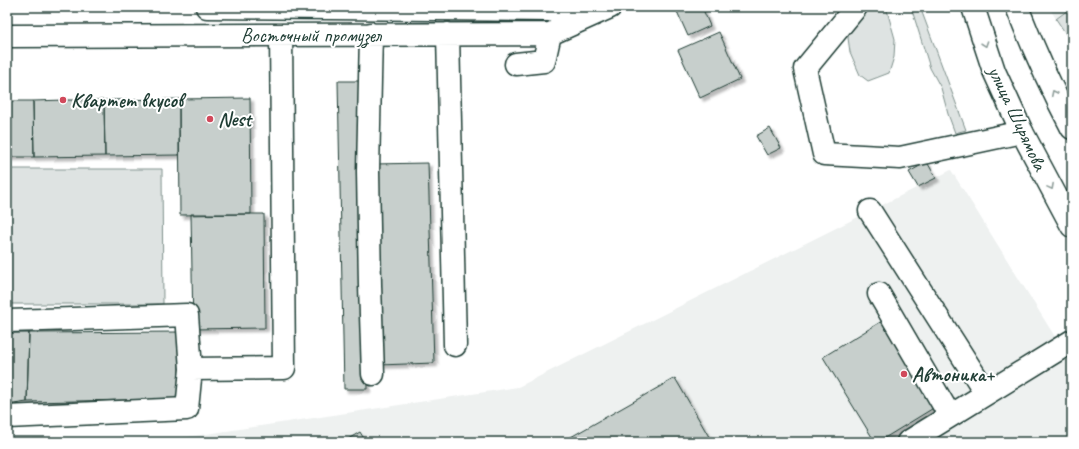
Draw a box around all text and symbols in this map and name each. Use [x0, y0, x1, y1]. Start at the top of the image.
street label: Восточный промузел [241, 23, 383, 49]
one-way arrow [981, 40, 989, 47]
street label: улица Ширямова [982, 61, 1053, 176]
place label: Квартет вкусов [71, 88, 187, 113]
one-way arrow [1051, 90, 1059, 98]
marker: Квартет вкусов [58, 95, 68, 105]
place label: Nest [218, 107, 253, 132]
marker: Nest [205, 114, 215, 124]
one-way arrow [1046, 183, 1054, 191]
place label: Автоника+ [912, 362, 995, 387]
marker: Автоника+ [899, 369, 909, 379]

